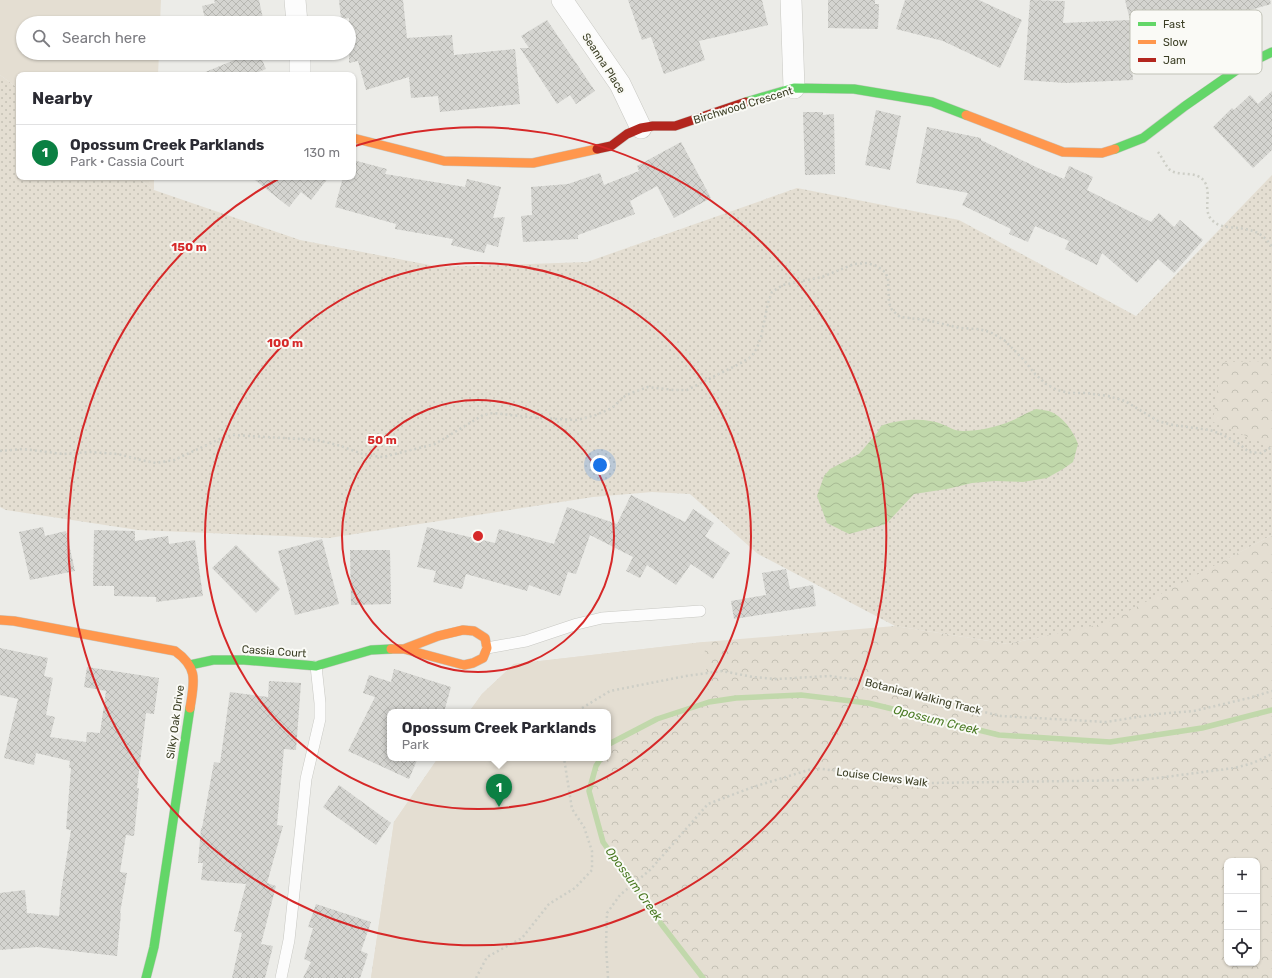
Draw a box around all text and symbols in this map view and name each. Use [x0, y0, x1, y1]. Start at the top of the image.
legend [1130, 10, 1262, 74]
search box [16, 16, 356, 60]
text: Fast [1163, 18, 1186, 31]
icon: search [30, 27, 52, 49]
text: Search here [62, 29, 146, 47]
street label: Seanna Place [579, 31, 628, 96]
text: Slow [1163, 36, 1188, 49]
text: Jam [1163, 54, 1186, 67]
street label: Birchwood Crescent [692, 84, 795, 127]
text: Nearby [32, 88, 93, 108]
text: Opossum Creek Parklands [70, 136, 264, 154]
text: 1 [42, 145, 48, 160]
text: 130 m [304, 145, 340, 160]
text: Park · Cassia Court [70, 154, 184, 169]
text: 150 m [171, 240, 207, 254]
text: 100 m [267, 336, 303, 350]
text: 50 m [367, 433, 397, 447]
your location [590, 455, 610, 475]
centre of rings [471, 529, 485, 543]
street label: Cassia Court [241, 643, 307, 660]
street label: Botanical Walking Track [863, 676, 983, 717]
street label: Silky Oak Drive [164, 684, 187, 760]
water label: Opossum Creek [892, 703, 981, 738]
popup [387, 709, 611, 761]
text: Opossum Creek Parklands [402, 719, 596, 737]
text: Park [402, 737, 429, 752]
street label: Louise Clews Walk [836, 765, 929, 790]
pin: 1 [486, 774, 512, 807]
water label: Opossum Creek [603, 845, 666, 924]
map controls [1224, 858, 1260, 966]
button: + [1224, 858, 1260, 894]
button: − [1224, 894, 1260, 930]
button: locate [1224, 930, 1260, 966]

